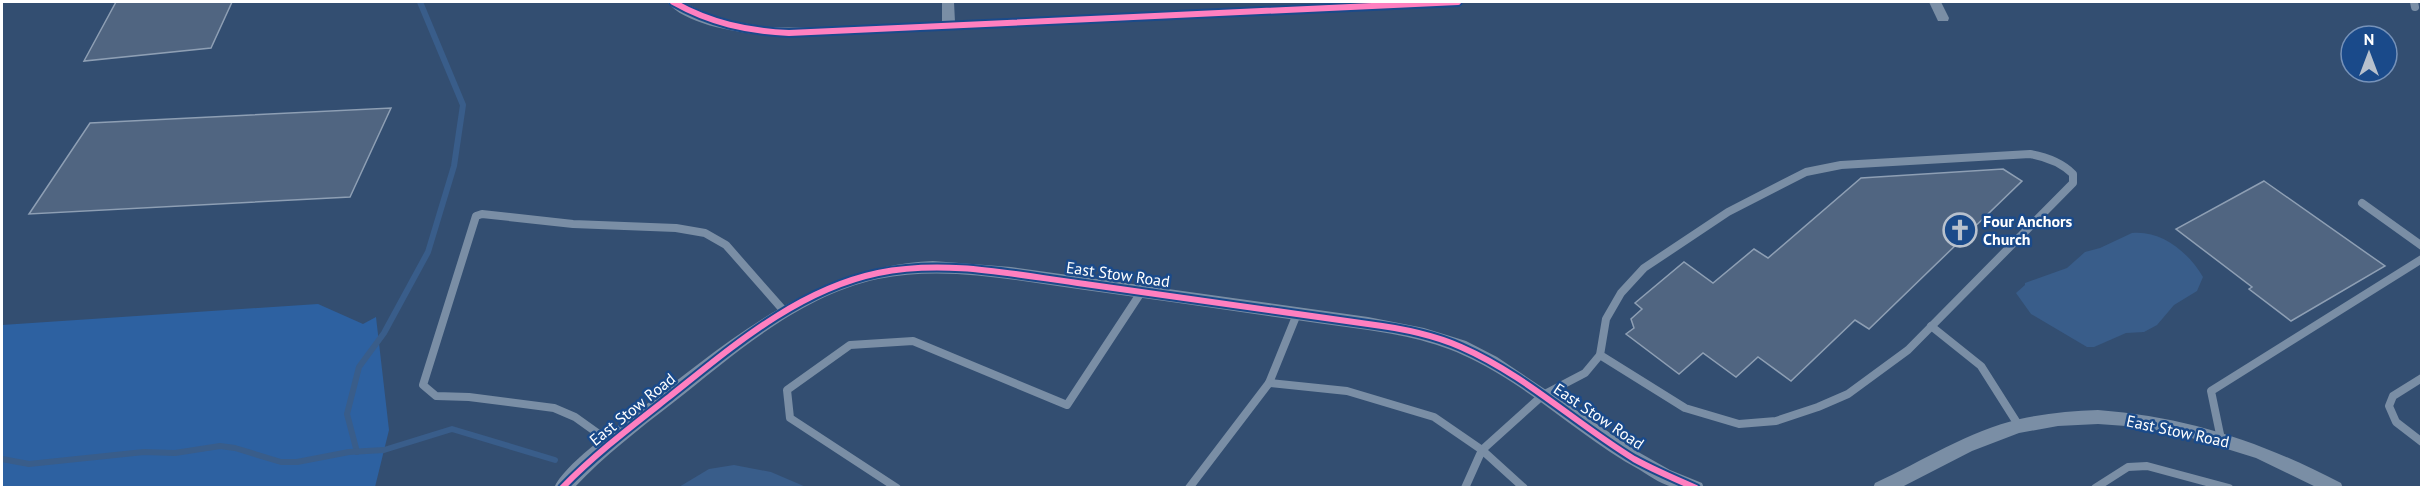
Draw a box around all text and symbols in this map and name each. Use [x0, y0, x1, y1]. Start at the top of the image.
north arrow [2339, 24, 2399, 84]
text: N [2364, 29, 2374, 49]
place label: Four Anchors Church [1983, 211, 2073, 249]
church icon: Four Anchors Church [1942, 212, 1978, 248]
street label: East Stow Road [1065, 257, 1171, 291]
street label: East Stow Road [585, 368, 679, 450]
street label: East Stow Road [1550, 378, 1648, 454]
street label: East Stow Road [2125, 410, 2231, 452]

